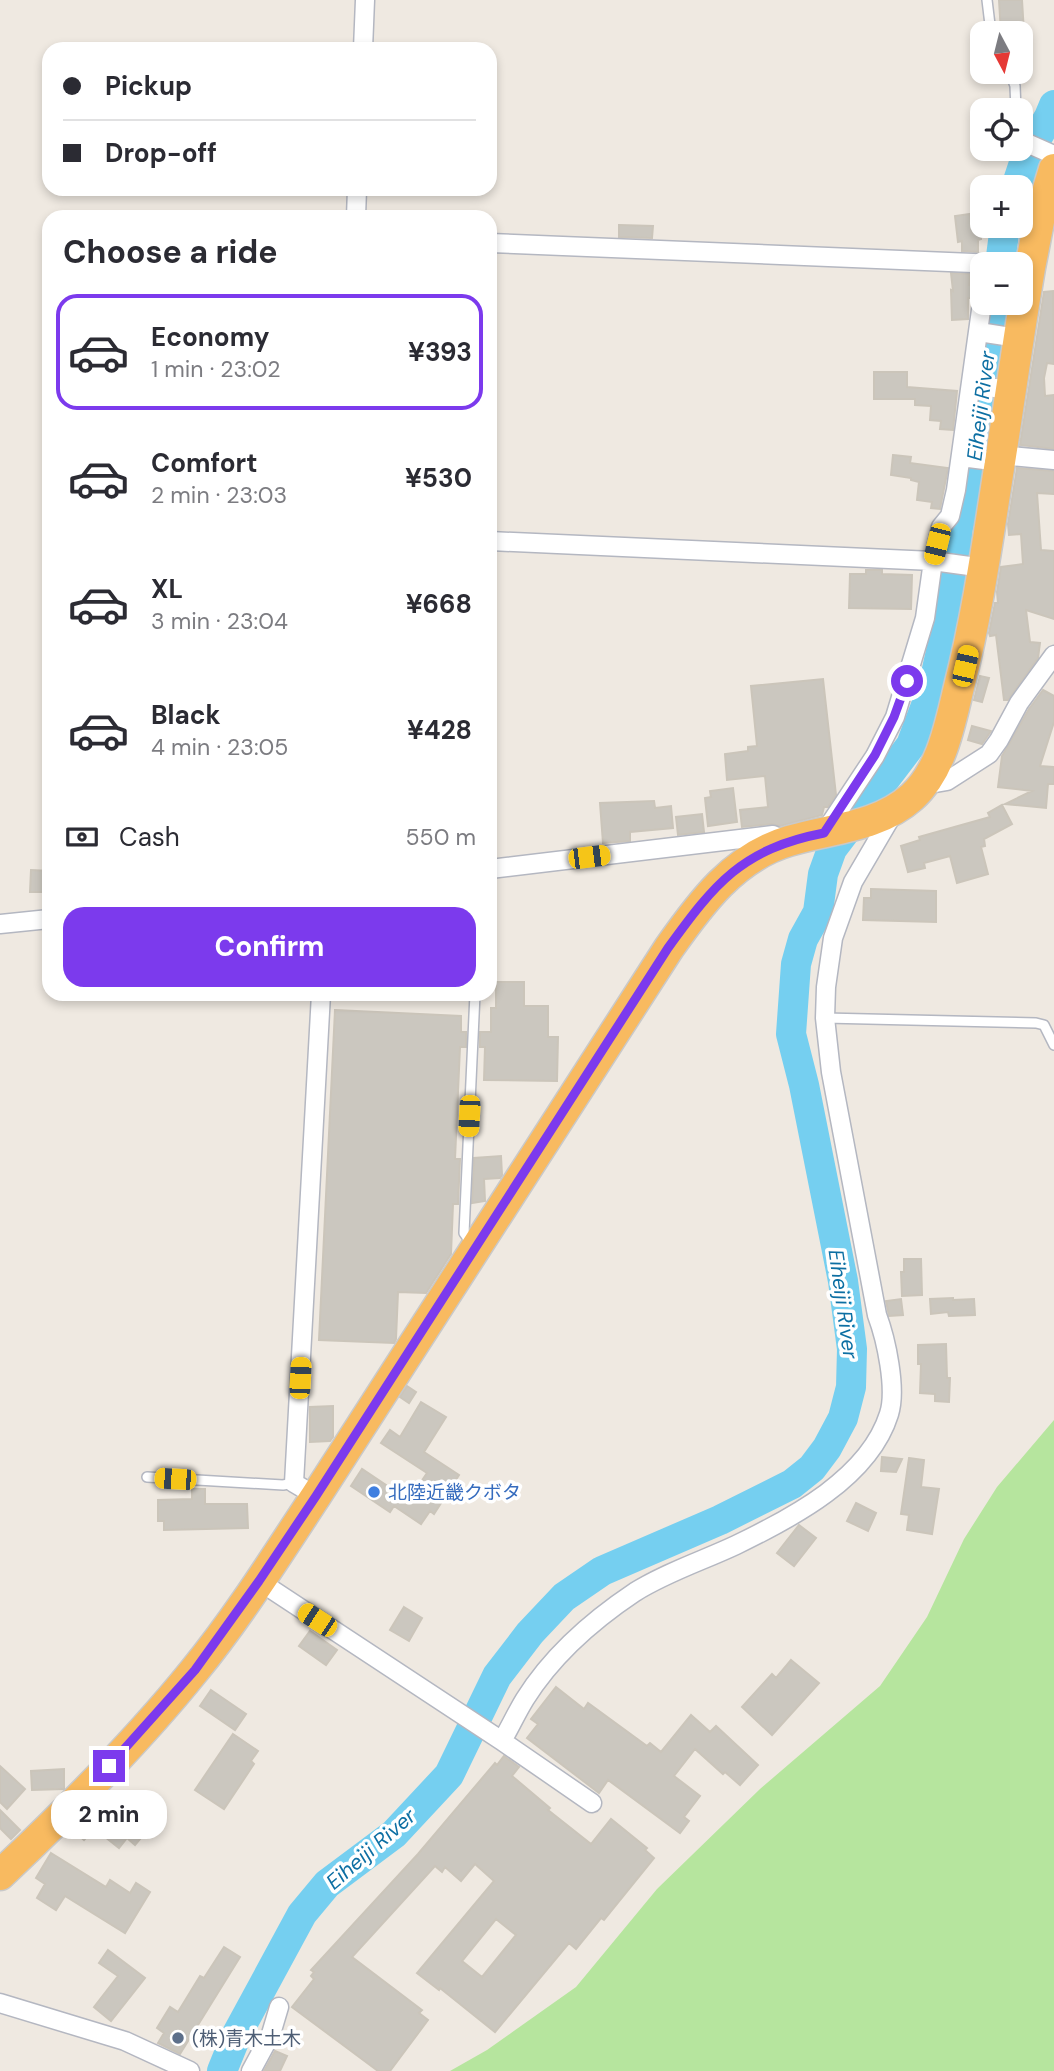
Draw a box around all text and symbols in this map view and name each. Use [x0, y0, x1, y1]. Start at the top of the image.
north arrow [970, 21, 1032, 84]
map controls [970, 21, 1033, 315]
text: Pickup [105, 69, 192, 103]
button: locate [970, 98, 1033, 161]
text: Drop-off [105, 136, 217, 170]
button: + [970, 175, 1033, 238]
text: Choose a ride [63, 231, 278, 273]
button: − [970, 252, 1033, 315]
text: Economy [151, 320, 269, 354]
icon: car [67, 321, 130, 384]
text: ¥393 [408, 335, 472, 369]
water label: Eiheiji River [960, 348, 1002, 462]
text: 1 min · 23:02 [151, 354, 281, 384]
text: Comfort [151, 446, 257, 480]
icon: car [67, 447, 130, 510]
text: ¥530 [405, 461, 472, 495]
text: 2 min · 23:03 [151, 480, 287, 510]
car [922, 521, 953, 567]
text: XL [151, 572, 183, 606]
icon: car [67, 573, 130, 636]
text: ¥668 [406, 587, 472, 621]
text: 3 min · 23:04 [151, 606, 288, 636]
car [951, 643, 980, 689]
route start [891, 665, 923, 697]
text: Black [151, 698, 221, 732]
icon: car [67, 699, 130, 762]
text: ¥428 [407, 713, 472, 747]
text: 4 min · 23:05 [151, 732, 288, 762]
icon: cash [63, 818, 101, 856]
text: Cash [119, 820, 180, 854]
text: 550 m [406, 822, 476, 852]
car [567, 844, 612, 870]
button: Confirm [63, 907, 476, 987]
car [458, 1094, 481, 1138]
water label: Eiheiji River [821, 1247, 865, 1362]
car [289, 1356, 312, 1400]
car [154, 1467, 197, 1491]
place label: 北陸近畿クボタ [388, 1480, 521, 1505]
marker: 北陸近畿クボタ [366, 1484, 382, 1500]
car [294, 1600, 341, 1640]
route end [93, 1750, 125, 1782]
callout: 2 min [51, 1790, 167, 1840]
text: 2 min [79, 1799, 139, 1829]
water label: Eiheiji River [320, 1801, 423, 1896]
place label: (株)青木土木 [192, 2026, 301, 2051]
marker: (株)青木土木 [170, 2030, 186, 2046]

